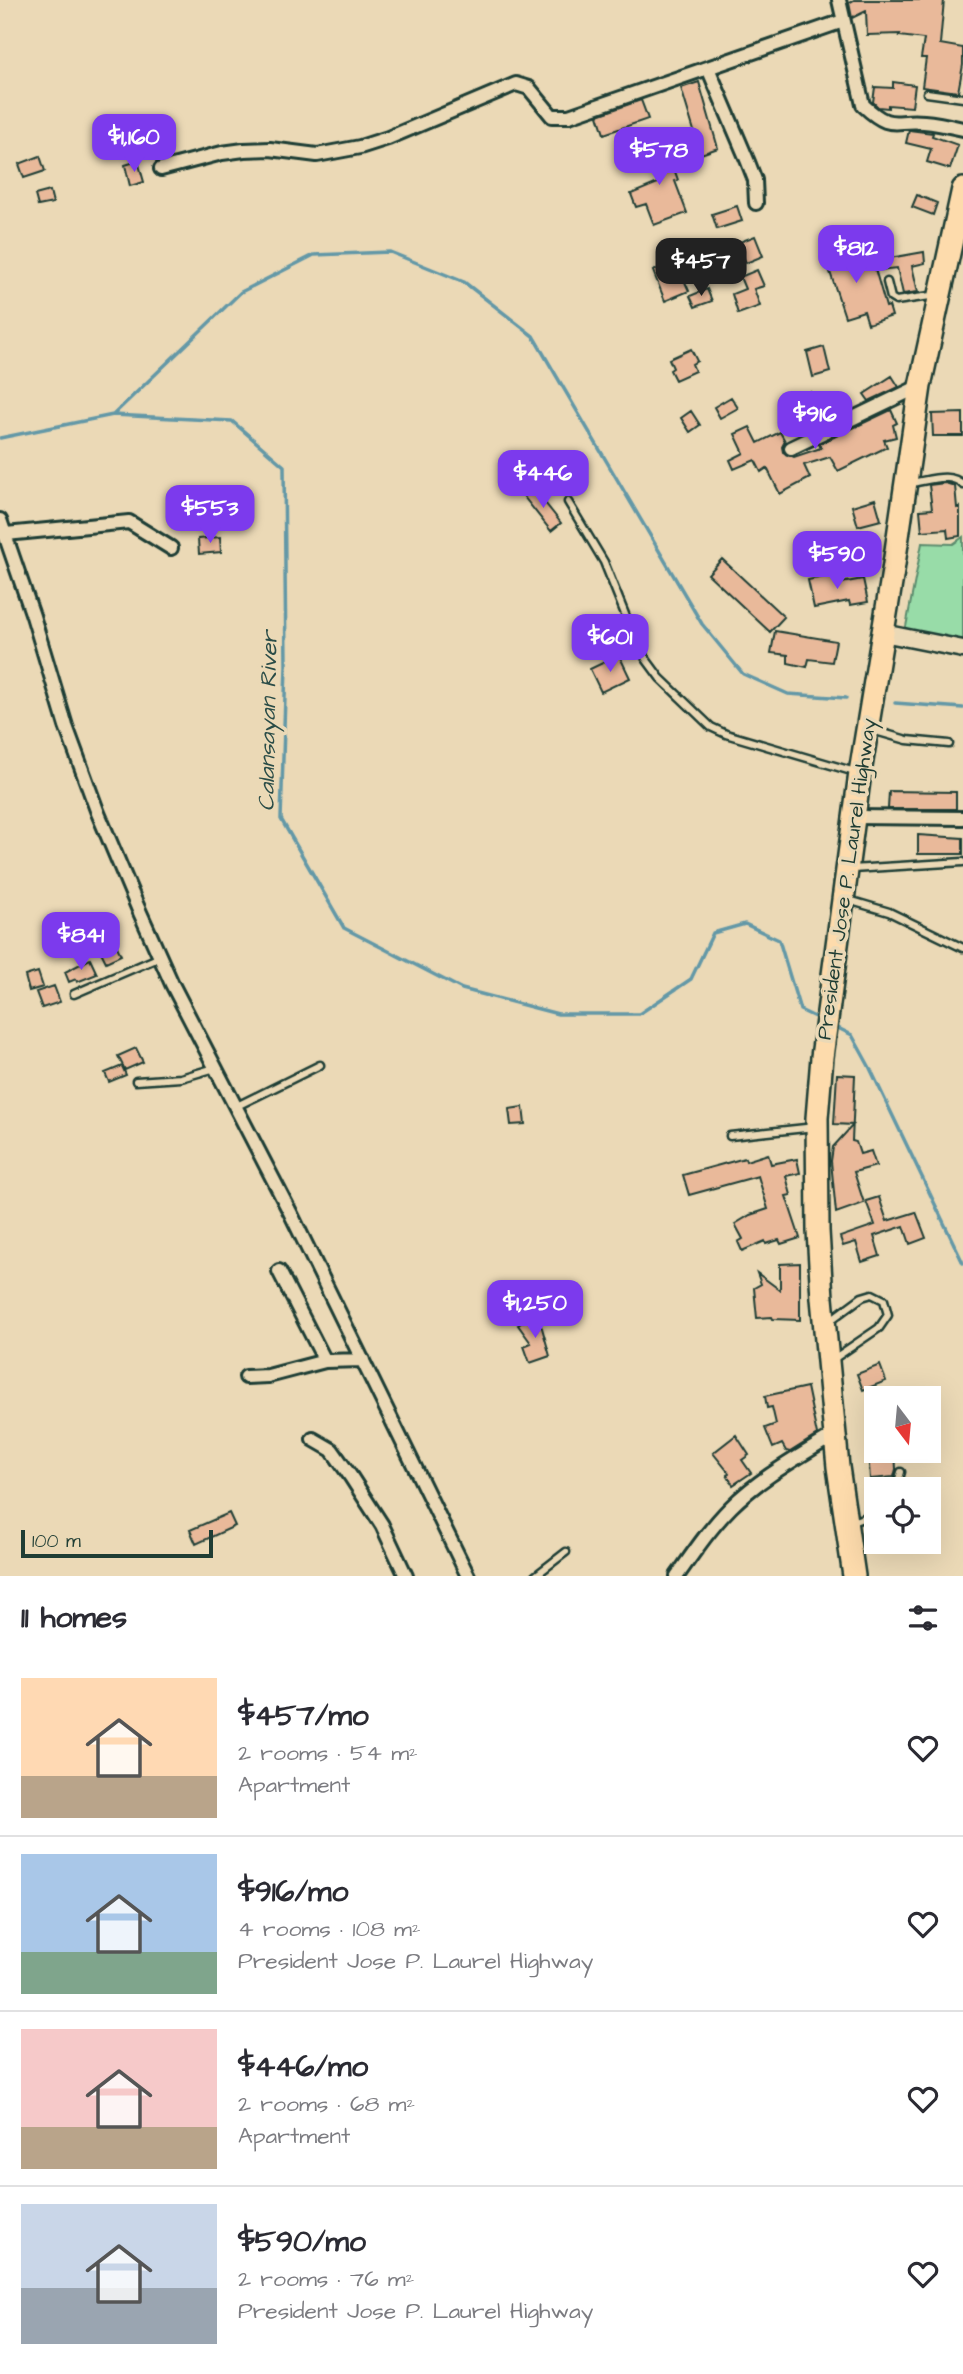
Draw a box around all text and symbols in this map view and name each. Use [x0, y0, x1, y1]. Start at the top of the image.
pin: $1,160 [77, 114, 191, 174]
text: $1,160 [108, 121, 160, 153]
pin: $578 [618, 128, 700, 187]
text: $578 [630, 134, 688, 166]
pin: $812 [815, 226, 897, 285]
text: $812 [834, 232, 878, 264]
pin: $457 [660, 238, 742, 298]
text: $457 [672, 245, 730, 277]
pin: $916 [774, 392, 856, 451]
text: $916 [793, 398, 837, 430]
pin: $446 [502, 450, 584, 510]
text: $446 [514, 457, 572, 489]
pin: $553 [169, 486, 251, 545]
text: $553 [181, 492, 239, 524]
pin: $590 [796, 532, 878, 591]
text: $590 [809, 538, 865, 570]
pin: $601 [569, 614, 651, 674]
text: $601 [588, 621, 632, 653]
water label: Calansayan River [250, 628, 287, 811]
street label: President Jose P. Laurel Highway [810, 716, 885, 1042]
pin: $841 [40, 912, 122, 972]
text: $841 [58, 919, 104, 951]
pin: $1,250 [478, 1280, 592, 1340]
text: $1,250 [503, 1287, 567, 1319]
north arrow [864, 1386, 942, 1463]
map controls [864, 1386, 941, 1554]
button: locate [864, 1477, 941, 1554]
scale bar [21, 1527, 214, 1559]
text: 100 m [32, 1528, 81, 1555]
text: 11 homes [21, 1597, 127, 1639]
icon: filters [904, 1599, 942, 1637]
text: $457/mo [238, 1695, 369, 1737]
icon: home [77, 1706, 161, 1790]
icon: heart [904, 1729, 942, 1767]
text: 2 rooms · 54 m² [238, 1737, 418, 1769]
text: Apartment [238, 1769, 350, 1801]
text: $916/mo [238, 1871, 348, 1913]
icon: home [77, 1882, 161, 1966]
icon: heart [904, 1905, 942, 1943]
text: 4 rooms · 108 m² [238, 1913, 421, 1945]
text: President Jose P. Laurel Highway [238, 1945, 593, 1977]
text: $446/mo [238, 2046, 368, 2088]
icon: home [77, 2057, 161, 2141]
icon: heart [904, 2080, 942, 2118]
text: 2 rooms · 68 m² [238, 2088, 415, 2120]
text: Apartment [238, 2120, 350, 2152]
text: $590/mo [238, 2221, 366, 2263]
icon: home [77, 2232, 161, 2316]
icon: heart [904, 2255, 942, 2293]
text: 2 rooms · 76 m² [238, 2263, 414, 2295]
text: President Jose P. Laurel Highway [238, 2295, 593, 2327]

